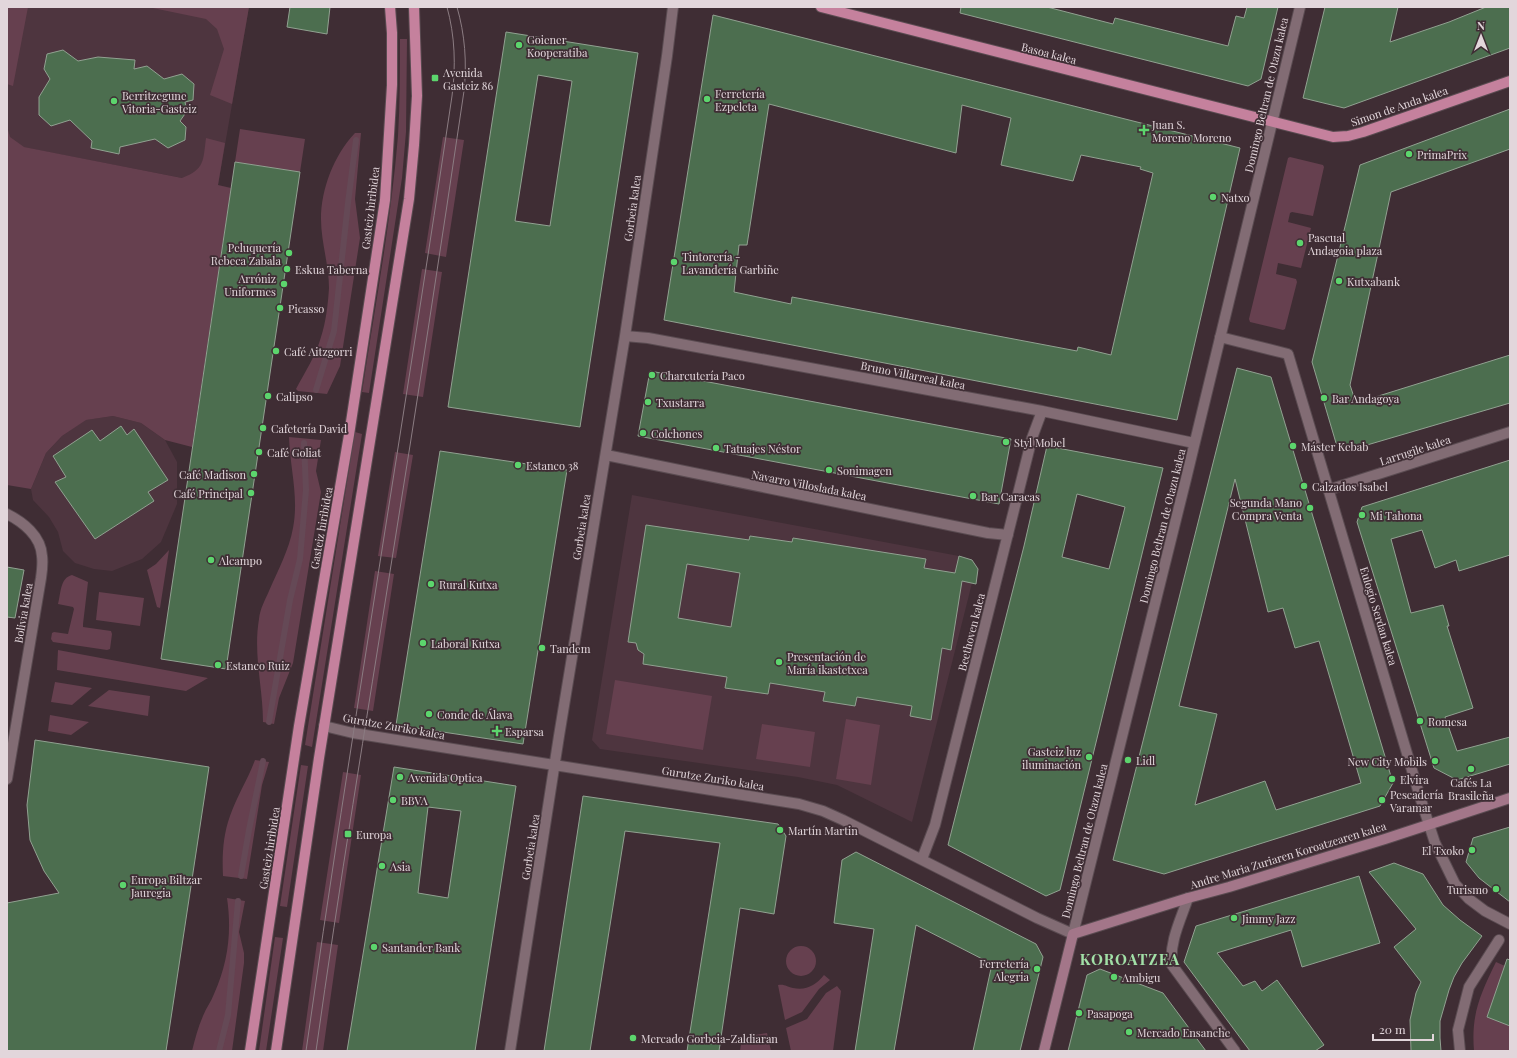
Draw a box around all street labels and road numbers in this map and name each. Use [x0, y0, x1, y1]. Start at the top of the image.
street label: Domingo Beltran de Otazu kalea [1241, 15, 1291, 174]
street label: Basoa kalea [1020, 39, 1079, 67]
street label: Simon de Anda kalea [1348, 82, 1450, 130]
street label: Gasteiz hiribidea [357, 165, 383, 250]
street label: Gorbeia kalea [620, 173, 644, 242]
street label: Bruno Villarreal kalea [859, 357, 967, 393]
street label: Larrugile kalea [1378, 431, 1453, 469]
street label: Domingo Beltran de Otazu kalea [1136, 447, 1189, 605]
street label: Navarro Villoslada kalea [750, 466, 868, 504]
street label: Gasteiz hiribidea [306, 485, 336, 570]
street label: Gorbeia kalea [568, 492, 594, 561]
street label: Eulogio Serdan kalea [1357, 565, 1401, 668]
street label: Bolivia kalea [10, 581, 36, 644]
street label: Beethoven kalea [954, 591, 988, 672]
street label: Gurutze Zuriko kalea [342, 710, 447, 742]
street label: Gurutze Zuriko kalea [661, 762, 766, 794]
street label: Domingo Beltran de Otazu kalea [1058, 762, 1111, 920]
street label: Gasteiz hiribidea [255, 805, 283, 890]
street label: Gorbeia kalea [517, 812, 543, 881]
street label: Andre Maria Zuriaren Koroatzearen kalea [1187, 818, 1388, 892]

